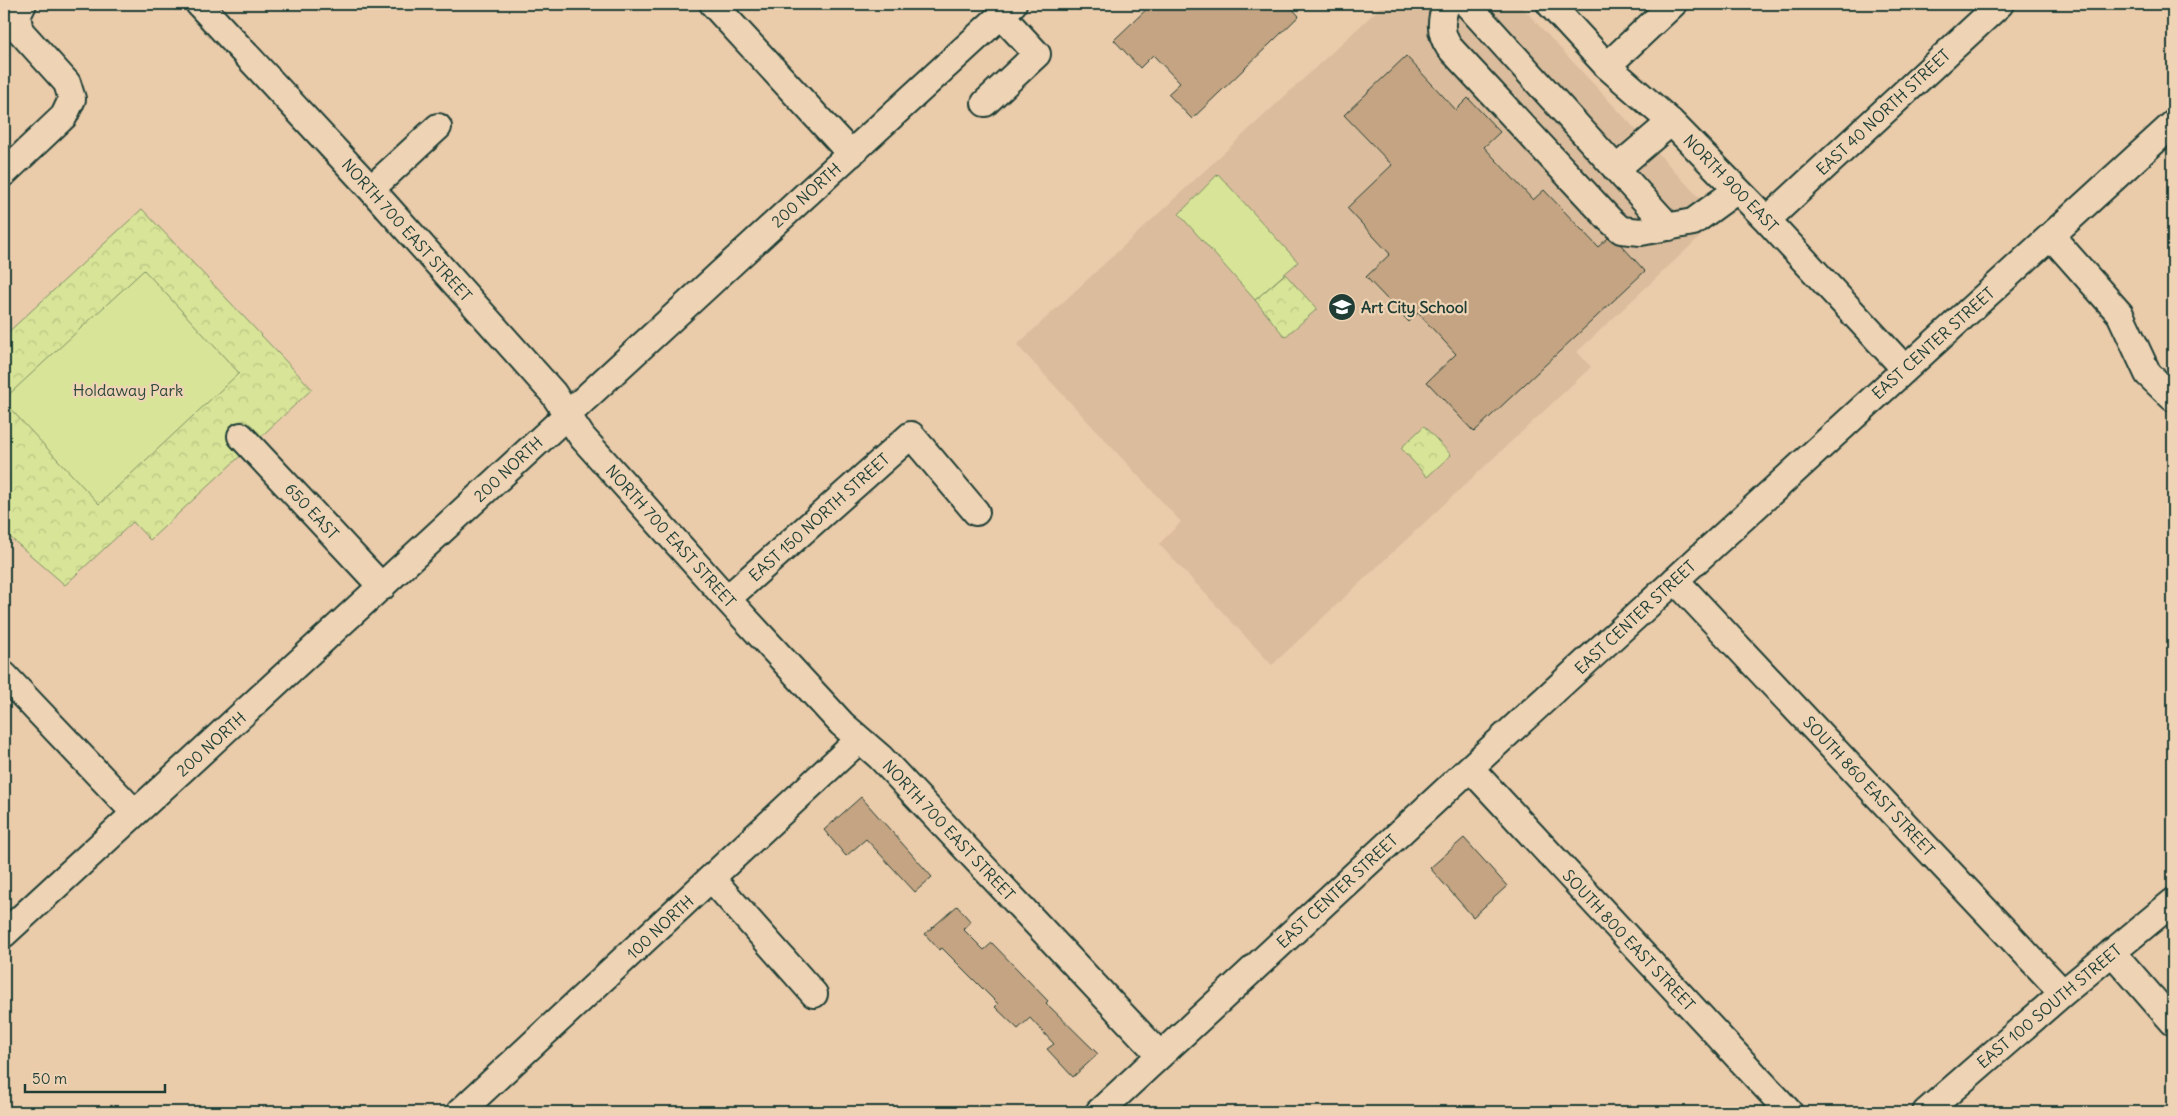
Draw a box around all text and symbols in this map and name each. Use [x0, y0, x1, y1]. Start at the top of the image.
street label: EAST 40 NORTH STREET [1812, 45, 1954, 179]
street label: NORTH 900 EAST [1679, 130, 1783, 236]
street label: NORTH 700 EAST STREET [338, 155, 476, 305]
street label: 200 NORTH [767, 159, 845, 231]
street label: EAST CENTER STREET [1868, 283, 1998, 403]
school or university icon: Art City School [1327, 292, 1357, 322]
place label: Art City School [1361, 297, 1467, 318]
park label: Holdaway Park [73, 380, 183, 400]
street label: 200 NORTH [469, 432, 547, 506]
street label: EAST 150 NORTH STREET [745, 449, 893, 585]
street label: NORTH 700 EAST STREET [602, 461, 740, 611]
street label: 650 EAST [281, 479, 343, 543]
street label: EAST CENTER STREET [1570, 556, 1700, 678]
street label: 200 NORTH [172, 708, 250, 780]
street label: SOUTH 860 EAST STREET [1799, 712, 1939, 860]
street label: NORTH 700 EAST STREET [879, 756, 1019, 904]
street label: EAST CENTER STREET [1272, 830, 1402, 952]
street label: SOUTH 800 EAST STREET [1559, 865, 1699, 1015]
street label: 100 NORTH [622, 891, 698, 963]
street label: EAST 100 SOUTH STREET [1973, 940, 2125, 1072]
scale bar [25, 1061, 165, 1093]
text: 50 m [32, 1069, 67, 1088]

